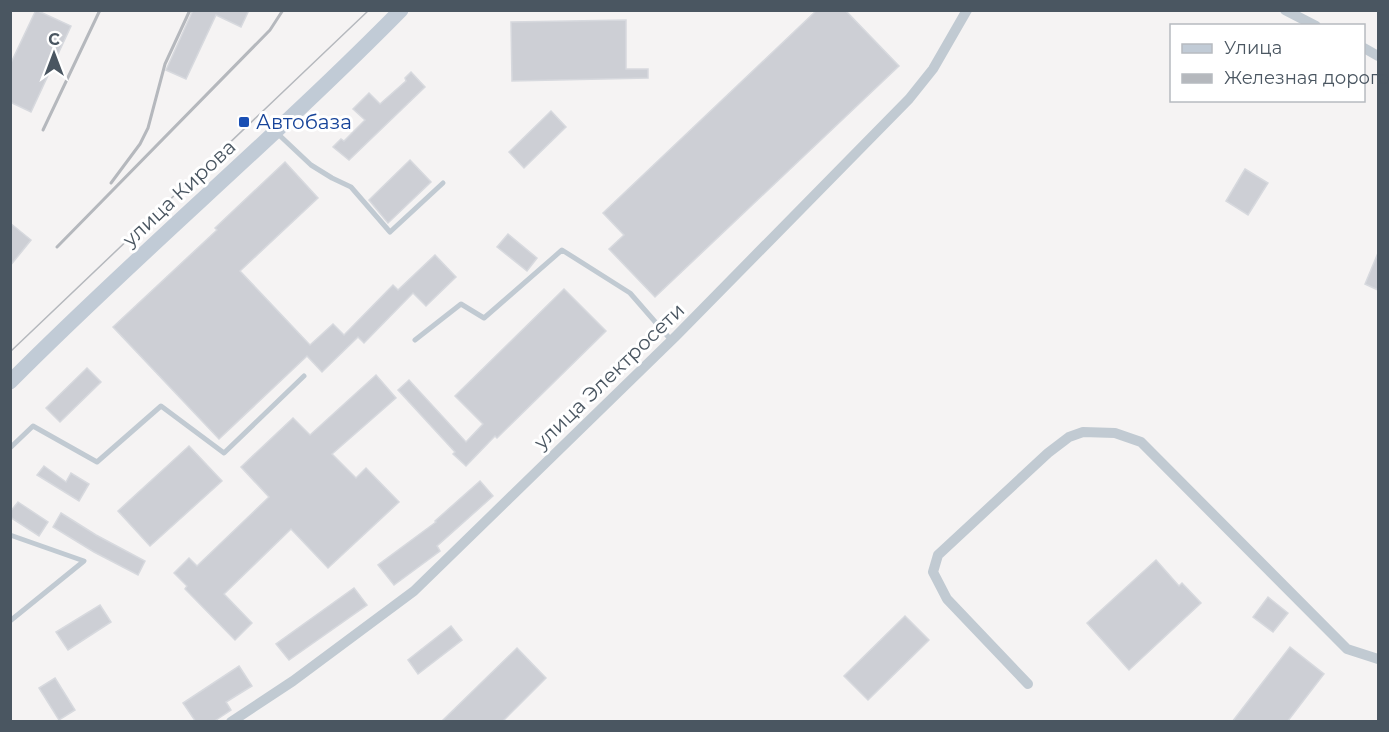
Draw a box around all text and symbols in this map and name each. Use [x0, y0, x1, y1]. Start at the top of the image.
north arrow [24, 24, 84, 84]
legend [1170, 24, 1365, 102]
text: С [48, 30, 60, 49]
text: Улица [1224, 37, 1282, 59]
text: Железная дорога [1224, 67, 1389, 89]
place label: Автобаза [256, 110, 352, 134]
marker: Автобаза [237, 115, 251, 129]
street label: улица Кирова [117, 135, 240, 252]
street label: улица Электросети [528, 298, 689, 455]

